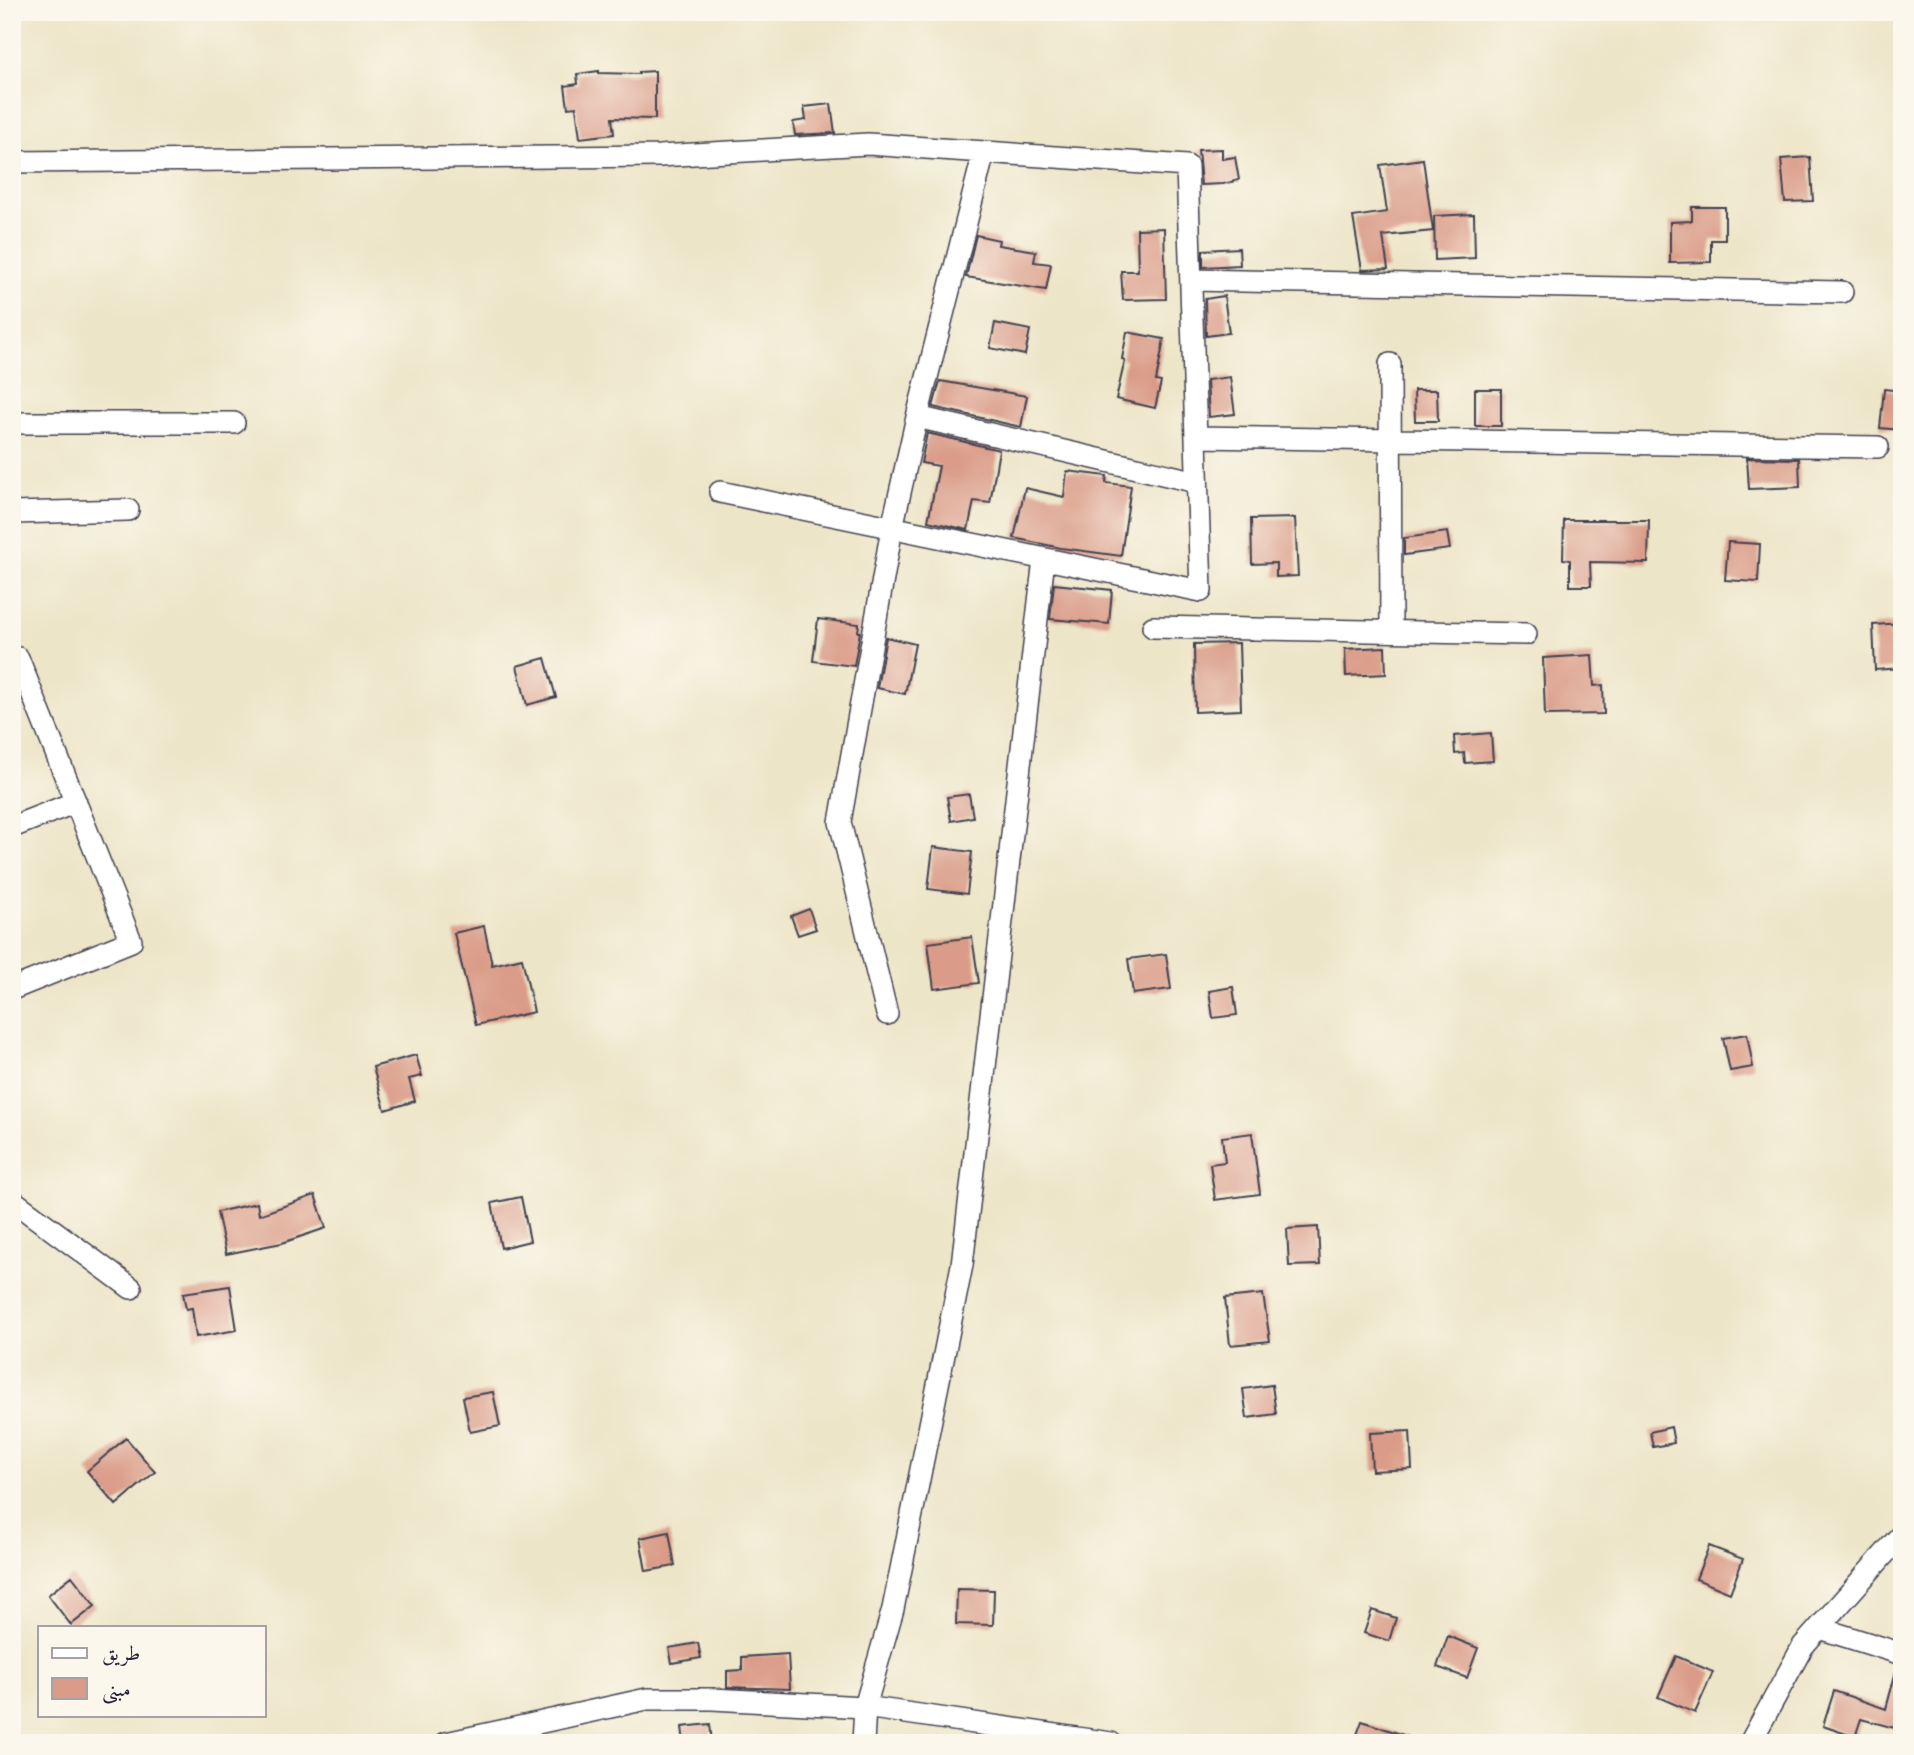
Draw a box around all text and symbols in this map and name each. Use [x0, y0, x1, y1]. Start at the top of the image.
legend [38, 1626, 266, 1716]
text: طريق [102, 1640, 140, 1670]
text: مبنى [102, 1676, 131, 1706]

